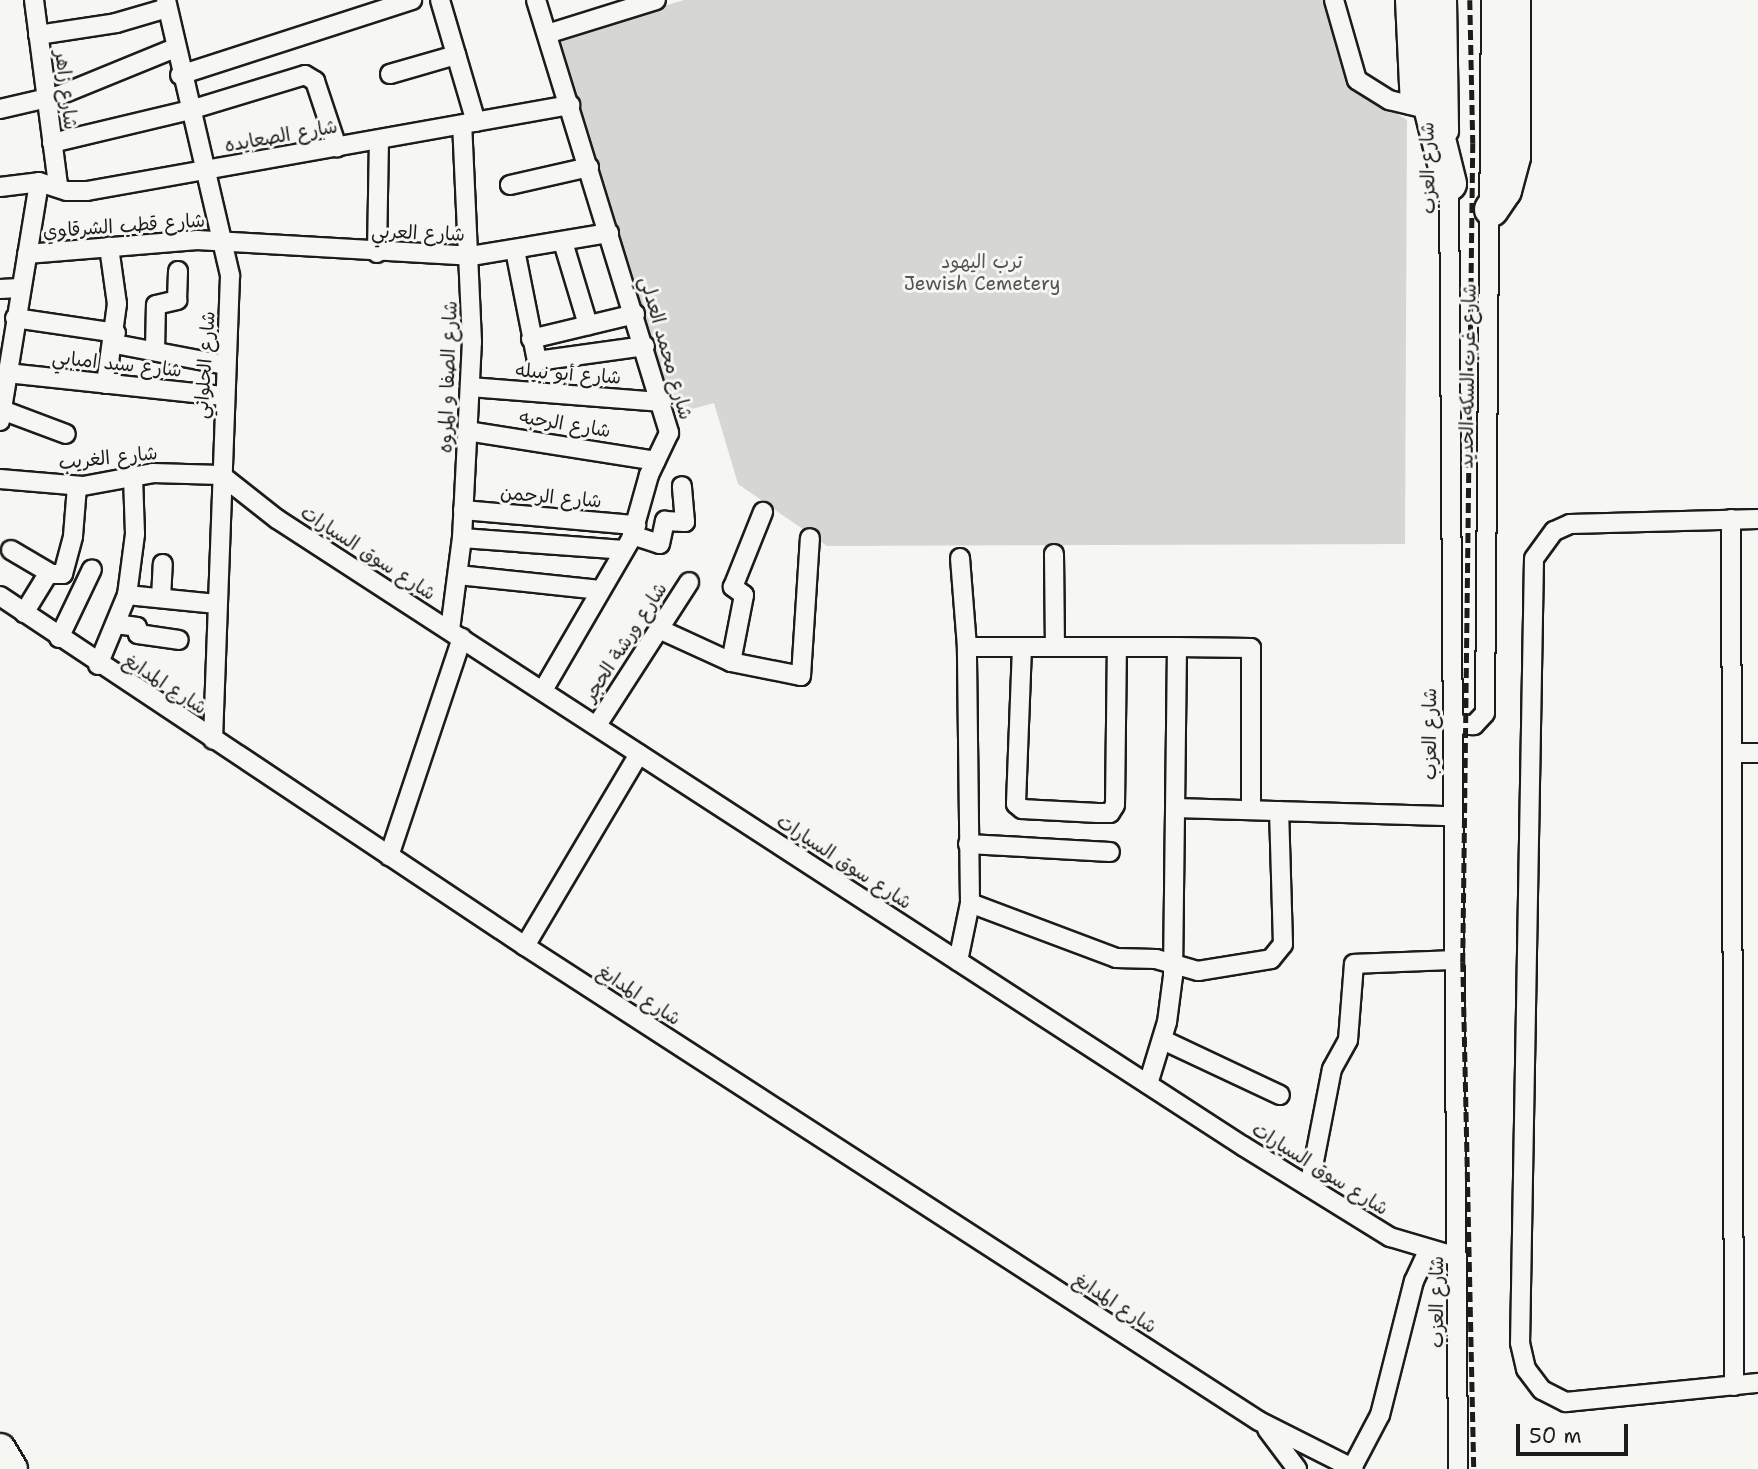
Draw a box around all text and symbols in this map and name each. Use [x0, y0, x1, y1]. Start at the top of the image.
street label: شارع زاهر [50, 49, 82, 131]
street label: شارع الصعايده [223, 115, 339, 157]
street label: شارع العزب [1416, 122, 1440, 214]
street label: شارع قطب الشرقاوي [42, 209, 206, 243]
street label: شارع العربي [371, 220, 465, 246]
park label: ترب اليهود Jewish Cemetery [904, 251, 1060, 295]
street label: شارع محمد العدلي [635, 274, 697, 422]
street label: شارع غرب السكه الحديد [1455, 283, 1481, 469]
street label: شارع الصفا و المروه [434, 300, 462, 454]
street label: شارع الحلواني [190, 310, 220, 420]
street label: شارع سيد امبابي [51, 346, 183, 382]
street label: شارع أبو نبيله [514, 359, 622, 389]
street label: شارع الرحبه [518, 406, 612, 442]
street label: شارع الغريب [57, 441, 159, 475]
street label: شارع الرحمن [499, 481, 603, 513]
street label: شارع سوق السيارات [296, 501, 440, 605]
street label: شارع ورشة الحجر [578, 578, 672, 706]
street label: شارع المدابغ [119, 649, 211, 719]
street label: شارع العزب [1419, 688, 1441, 780]
street label: شارع سوق السيارات [772, 810, 916, 914]
street label: شارع المدابغ [593, 960, 685, 1030]
street label: شارع سوق السيارات [1248, 1118, 1392, 1220]
street label: شارع العزب [1426, 1256, 1448, 1348]
street label: شارع المدابغ [1069, 1268, 1161, 1338]
scale bar [1520, 1410, 1632, 1454]
text: 50 m [1529, 1422, 1582, 1450]

